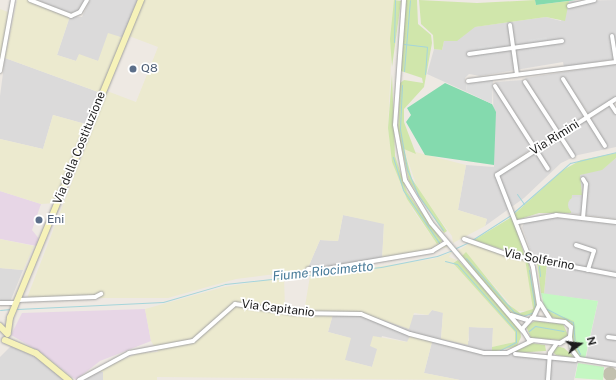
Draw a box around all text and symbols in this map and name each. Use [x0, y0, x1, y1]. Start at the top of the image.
place label: Q8 [141, 62, 158, 76]
marker: Q8 [128, 64, 138, 74]
street label: Via della Costituzione [51, 89, 109, 207]
street label: Via Rimini [528, 117, 582, 159]
place label: Eni [47, 213, 64, 227]
marker: Eni [34, 215, 44, 225]
street label: Via Solferino [502, 246, 576, 274]
water label: Fiume Riocimetto [272, 259, 374, 285]
street label: Via Capitanio [241, 297, 315, 321]
north arrow [560, 324, 600, 364]
text: N [585, 335, 598, 347]

